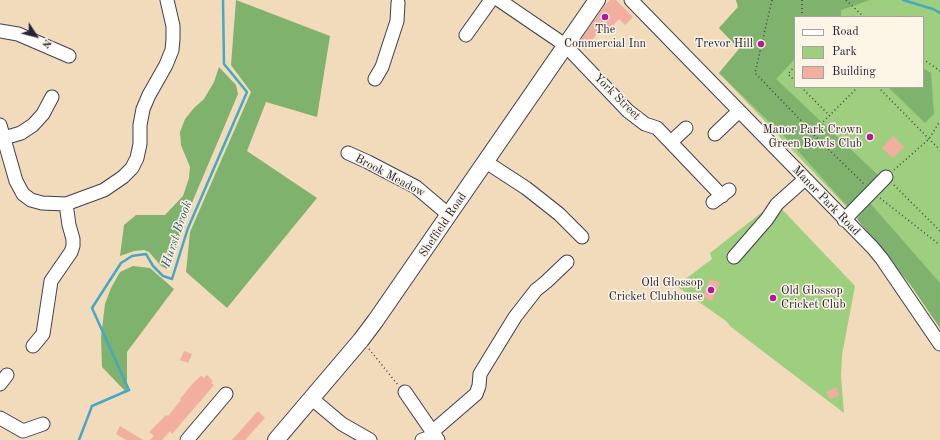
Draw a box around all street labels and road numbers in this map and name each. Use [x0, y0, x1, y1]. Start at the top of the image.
street label: York Street [591, 71, 643, 123]
street label: Brook Meadow [352, 151, 428, 201]
street label: Manor Park Road [789, 163, 863, 239]
street label: Sheffield Road [416, 190, 470, 260]

